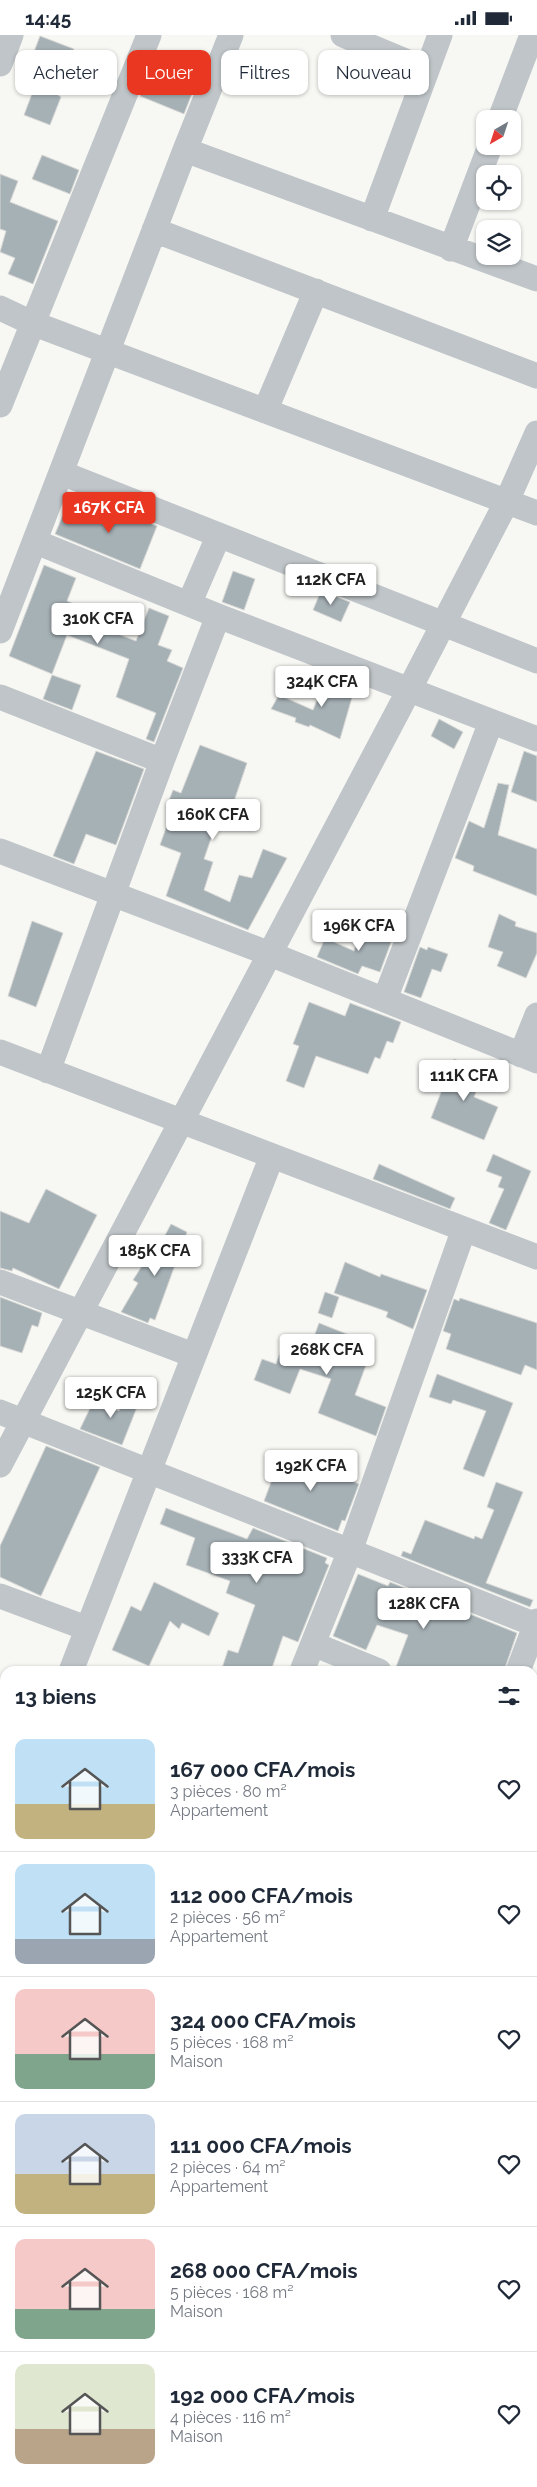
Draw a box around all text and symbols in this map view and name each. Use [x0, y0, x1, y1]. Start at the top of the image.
text: 14:45 [25, 7, 71, 29]
chip: Acheter [15, 50, 117, 95]
chip: Louer [127, 50, 211, 95]
chip: Filtres [221, 50, 308, 95]
chip: Nouveau [318, 50, 429, 95]
north arrow [476, 110, 521, 155]
map controls [476, 110, 521, 265]
button: locate [476, 165, 521, 210]
button: layers [476, 220, 521, 265]
pin: 167K CFA [57, 491, 161, 534]
text: 167K CFA [73, 498, 145, 517]
pin: 112K CFA [279, 563, 383, 606]
text: 112K CFA [296, 570, 366, 589]
pin: 310K CFA [46, 603, 150, 645]
text: 310K CFA [62, 609, 134, 628]
pin: 324K CFA [270, 665, 374, 708]
text: 324K CFA [286, 672, 358, 691]
pin: 160K CFA [161, 799, 265, 841]
text: 160K CFA [177, 805, 249, 824]
pin: 196K CFA [307, 909, 411, 952]
text: 196K CFA [323, 916, 395, 935]
pin: 111K CFA [412, 1059, 516, 1102]
text: 111K CFA [430, 1066, 498, 1085]
pin: 185K CFA [103, 1235, 207, 1277]
text: 185K CFA [120, 1241, 190, 1260]
pin: 268K CFA [275, 1333, 379, 1376]
text: 268K CFA [291, 1340, 363, 1359]
pin: 125K CFA [59, 1377, 163, 1419]
text: 125K CFA [76, 1383, 146, 1402]
pin: 192K CFA [259, 1449, 363, 1492]
text: 192K CFA [276, 1456, 346, 1475]
pin: 333K CFA [205, 1541, 309, 1584]
text: 333K CFA [221, 1548, 293, 1567]
pin: 128K CFA [372, 1587, 476, 1630]
text: 128K CFA [388, 1594, 460, 1613]
icon: filters [495, 1682, 523, 1710]
text: 13 biens [15, 1684, 96, 1709]
text: 167 000 CFA/mois [170, 1757, 355, 1782]
icon: home [55, 1759, 115, 1819]
icon: heart [495, 1775, 523, 1803]
text: 3 pièces · 80 m² [170, 1782, 287, 1801]
text: Appartement [170, 1801, 268, 1820]
text: 112 000 CFA/mois [170, 1883, 353, 1908]
icon: home [55, 1884, 115, 1944]
icon: heart [495, 1900, 523, 1928]
text: 2 pièces · 56 m² [170, 1908, 286, 1927]
text: Appartement [170, 1927, 268, 1946]
text: 324 000 CFA/mois [170, 2008, 356, 2033]
icon: home [55, 2009, 115, 2069]
icon: heart [495, 2025, 523, 2053]
text: 5 pièces · 168 m² [170, 2033, 294, 2052]
text: Maison [170, 2052, 223, 2071]
text: 111 000 CFA/mois [170, 2133, 352, 2158]
icon: home [55, 2134, 115, 2194]
icon: heart [495, 2150, 523, 2178]
text: 2 pièces · 64 m² [170, 2158, 286, 2177]
text: Appartement [170, 2177, 268, 2196]
text: 268 000 CFA/mois [170, 2258, 358, 2283]
icon: home [55, 2259, 115, 2319]
icon: heart [495, 2275, 523, 2303]
text: 5 pièces · 168 m² [170, 2283, 294, 2302]
text: Maison [170, 2302, 223, 2321]
text: 192 000 CFA/mois [170, 2383, 355, 2408]
icon: home [55, 2384, 115, 2444]
icon: heart [495, 2400, 523, 2428]
text: 4 pièces · 116 m² [170, 2408, 291, 2427]
text: Maison [170, 2427, 223, 2446]

